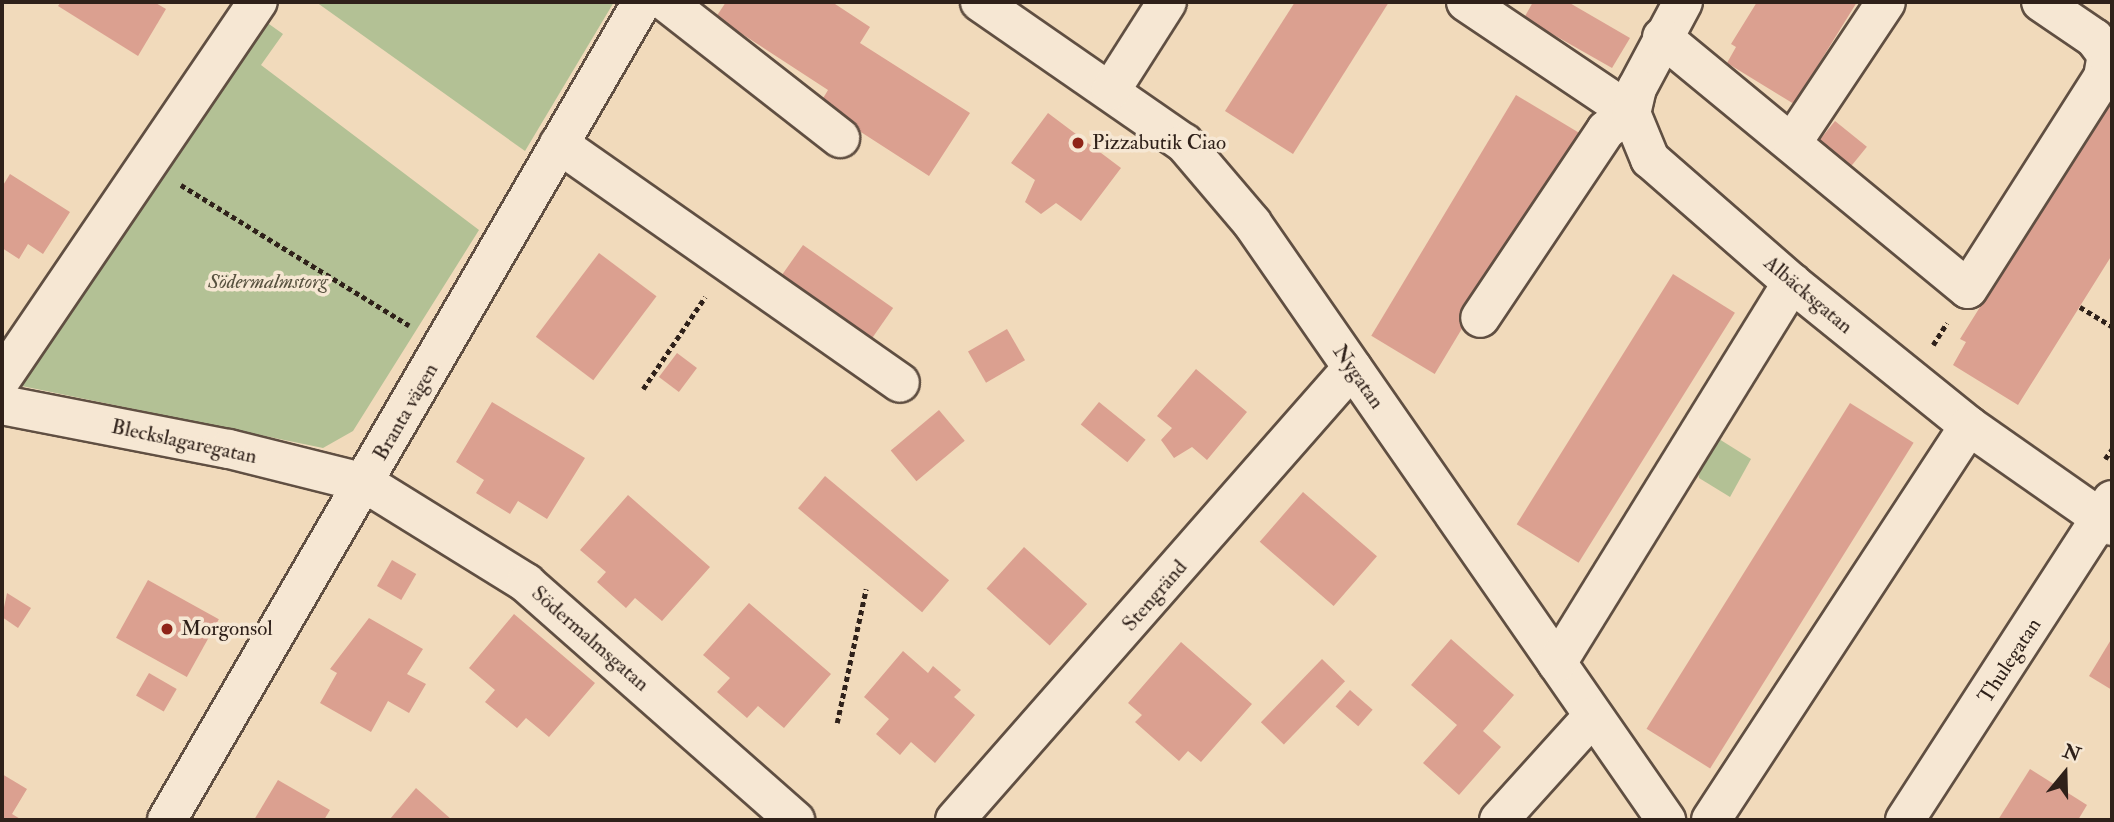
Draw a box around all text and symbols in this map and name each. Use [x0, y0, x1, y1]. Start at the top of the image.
place label: Pizzabutik Ciao [1092, 130, 1226, 156]
marker: Pizzabutik Ciao [1070, 135, 1086, 151]
street label: Albäcksgatan [1758, 251, 1858, 339]
park label: Södermalmstorg [208, 269, 328, 295]
street label: Nygatan [1327, 340, 1389, 414]
street label: Branta vägen [368, 359, 444, 465]
street label: Bleckslagaregatan [109, 414, 259, 470]
street label: Stengränd [1117, 555, 1193, 637]
street label: Södermalmsgatan [526, 581, 654, 697]
street label: Thulegatan [1973, 614, 2047, 708]
place label: Morgonsol [181, 616, 273, 642]
marker: Morgonsol [159, 621, 175, 637]
north arrow [2030, 738, 2100, 808]
text: N [2060, 739, 2084, 767]

